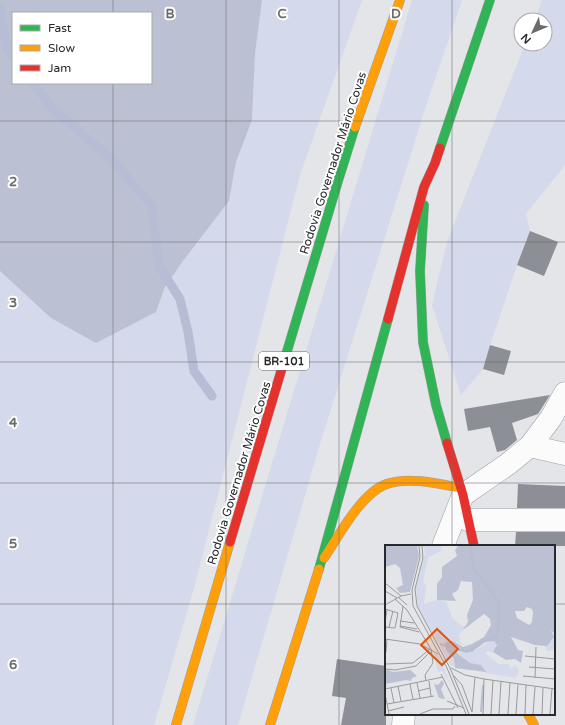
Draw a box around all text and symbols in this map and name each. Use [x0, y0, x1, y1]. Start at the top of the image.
text: B [165, 6, 175, 22]
text: C [277, 6, 287, 22]
text: D [391, 6, 401, 22]
legend [12, 12, 152, 84]
north arrow [513, 12, 553, 52]
text: Fast [48, 21, 72, 35]
text: N [518, 31, 534, 46]
text: Slow [48, 41, 75, 55]
text: Jam [48, 61, 71, 75]
street label: Rodovia Governador Mário Covas [297, 70, 369, 256]
text: 2 [9, 174, 17, 190]
text: 3 [9, 295, 17, 311]
road number: BR-101 [259, 352, 309, 370]
street label: Rodovia Governador Mário Covas [204, 379, 274, 566]
text: 4 [9, 415, 18, 431]
text: 5 [9, 536, 17, 552]
inset map [385, 545, 555, 715]
text: 6 [9, 657, 17, 673]

